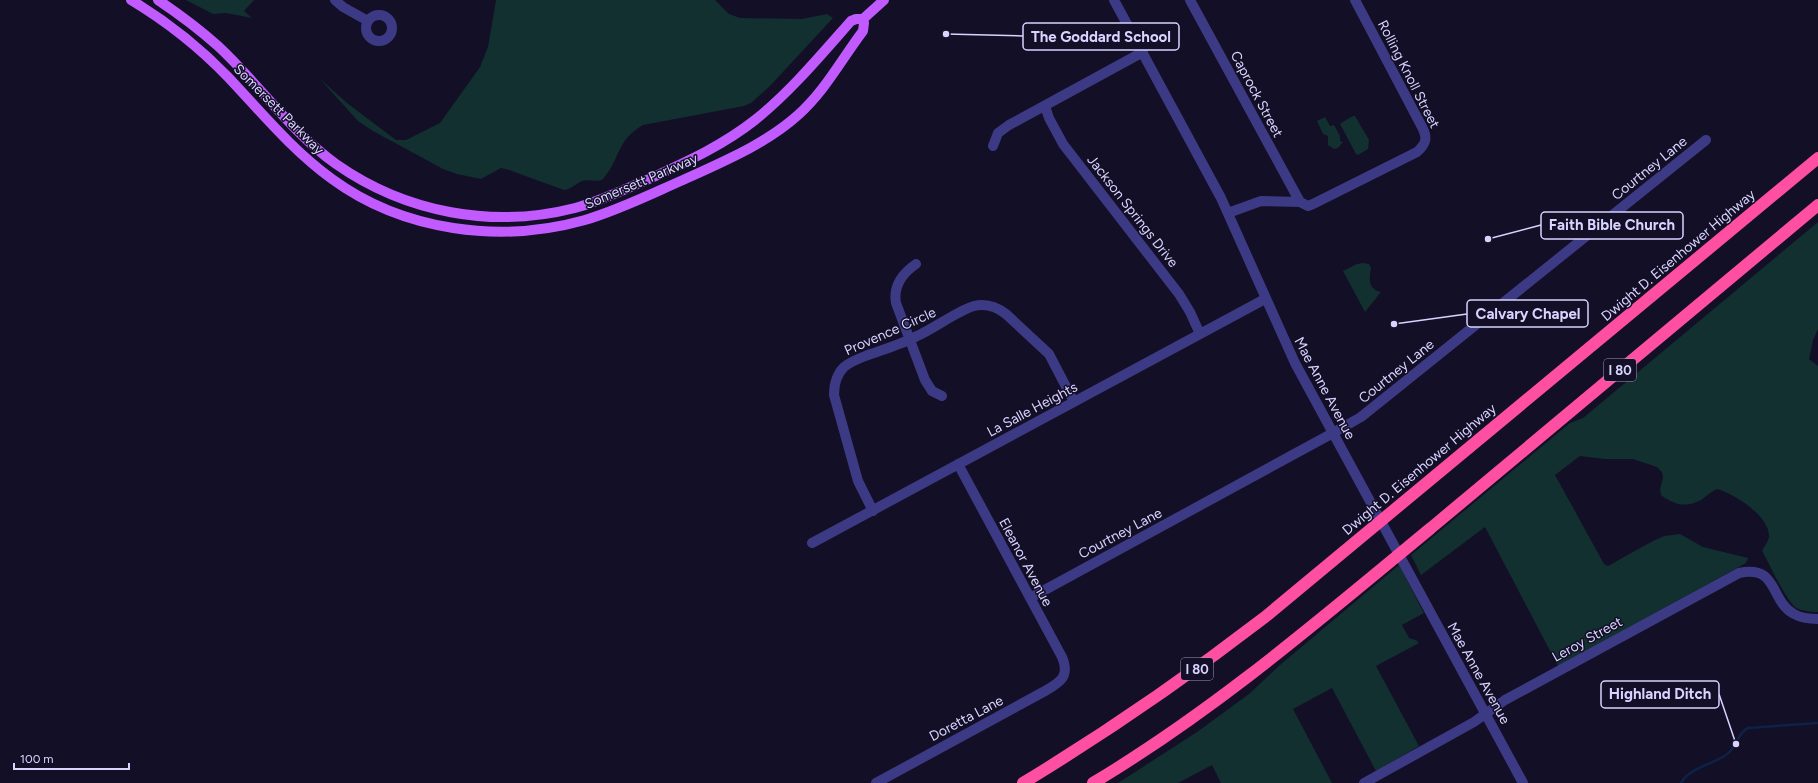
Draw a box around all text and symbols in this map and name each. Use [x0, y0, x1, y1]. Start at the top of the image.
street label: Rolling Knoll Street [1374, 17, 1443, 131]
callout: The Goddard School [1023, 23, 1179, 50]
text: The Goddard School [1031, 28, 1171, 46]
street label: Caprock Street [1227, 48, 1286, 140]
street label: Somersett Parkway [230, 61, 328, 159]
street label: Courtney Lane [1608, 133, 1691, 204]
street label: Somersett Parkway [582, 150, 701, 213]
street label: Jackson Springs Drive [1083, 152, 1182, 271]
street label: Dwight D. Eisenhower Highway [1598, 186, 1759, 325]
callout: Faith Bible Church [1541, 212, 1683, 239]
text: Faith Bible Church [1549, 216, 1675, 234]
callout: Calvary Chapel [1467, 300, 1588, 327]
street label: Provence Circle [842, 304, 939, 359]
text: Calvary Chapel [1476, 305, 1581, 323]
street label: Mae Anne Avenue [1290, 334, 1359, 443]
street label: Courtney Lane [1355, 336, 1438, 407]
road number: I 80 [1604, 359, 1636, 381]
street label: La Salle Heights [984, 378, 1080, 440]
street label: Dwight D. Eisenhower Highway [1339, 400, 1500, 539]
street label: Courtney Lane [1076, 504, 1165, 563]
street label: Eleanor Avenue [995, 515, 1056, 610]
street label: Leroy Street [1549, 613, 1625, 666]
street label: Mae Anne Avenue [1444, 619, 1514, 727]
road number: I 80 [1181, 658, 1213, 680]
callout: Highland Ditch [1601, 681, 1719, 708]
text: Highland Ditch [1609, 685, 1711, 703]
street label: Doretta Lane [926, 692, 1006, 745]
scale bar [14, 745, 129, 771]
text: 100 m [20, 752, 54, 766]

